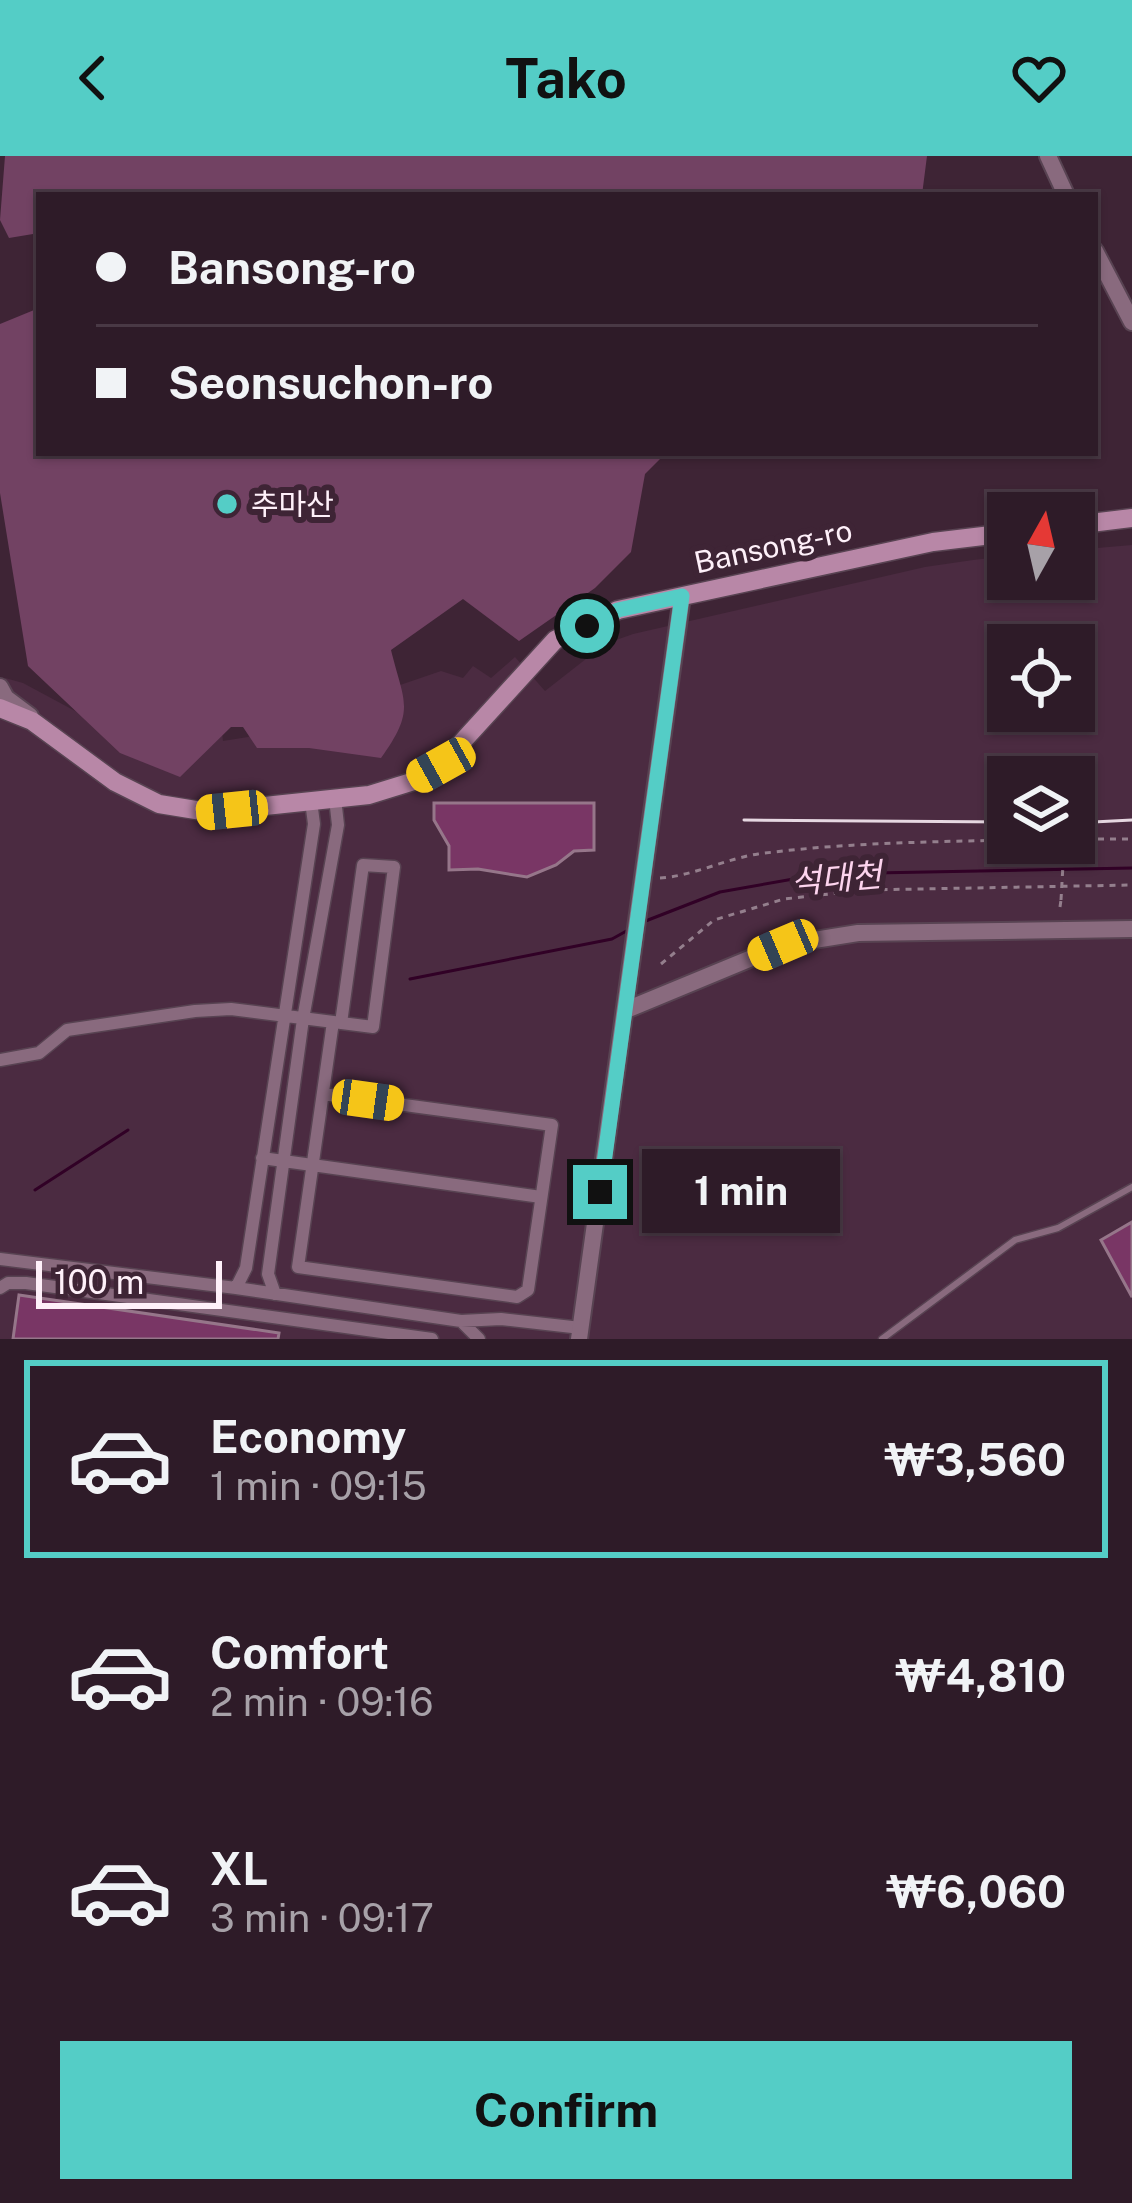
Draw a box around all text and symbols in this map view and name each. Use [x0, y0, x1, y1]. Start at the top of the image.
icon: back [60, 45, 126, 111]
icon: heart [1006, 45, 1072, 111]
text: Tako [505, 47, 627, 110]
text: Bansong-ro [168, 241, 416, 294]
text: Seonsuchon-ro [168, 356, 493, 409]
place label: 추마산 [251, 486, 334, 522]
marker: 추마산 [214, 491, 240, 517]
north arrow [987, 492, 1095, 600]
map controls [987, 492, 1095, 864]
street label: Bansong-ro [691, 512, 855, 580]
route start [560, 599, 614, 653]
button: locate [987, 624, 1095, 732]
car [401, 732, 481, 798]
button: layers [987, 756, 1095, 864]
car [194, 788, 270, 832]
water label: 석대천 [789, 855, 887, 901]
car [743, 914, 823, 976]
car [330, 1077, 406, 1123]
callout: 1 min [642, 1150, 840, 1234]
route end [573, 1165, 627, 1219]
text: 1 min [694, 1168, 788, 1214]
scale bar [36, 1255, 222, 1308]
text: 100 m [54, 1263, 144, 1301]
icon: car [66, 1405, 174, 1513]
text: Economy [210, 1410, 406, 1463]
text: ₩3,560 [884, 1433, 1066, 1486]
text: 1 min · 09:15 [210, 1463, 427, 1509]
icon: car [66, 1621, 174, 1729]
text: Comfort [210, 1626, 389, 1679]
text: ₩4,810 [895, 1649, 1066, 1702]
text: 2 min · 09:16 [210, 1679, 433, 1725]
icon: car [66, 1837, 174, 1945]
text: XL [210, 1842, 268, 1895]
text: ₩6,060 [886, 1865, 1066, 1918]
text: 3 min · 09:17 [210, 1895, 434, 1941]
button: Confirm [60, 2041, 1072, 2179]

